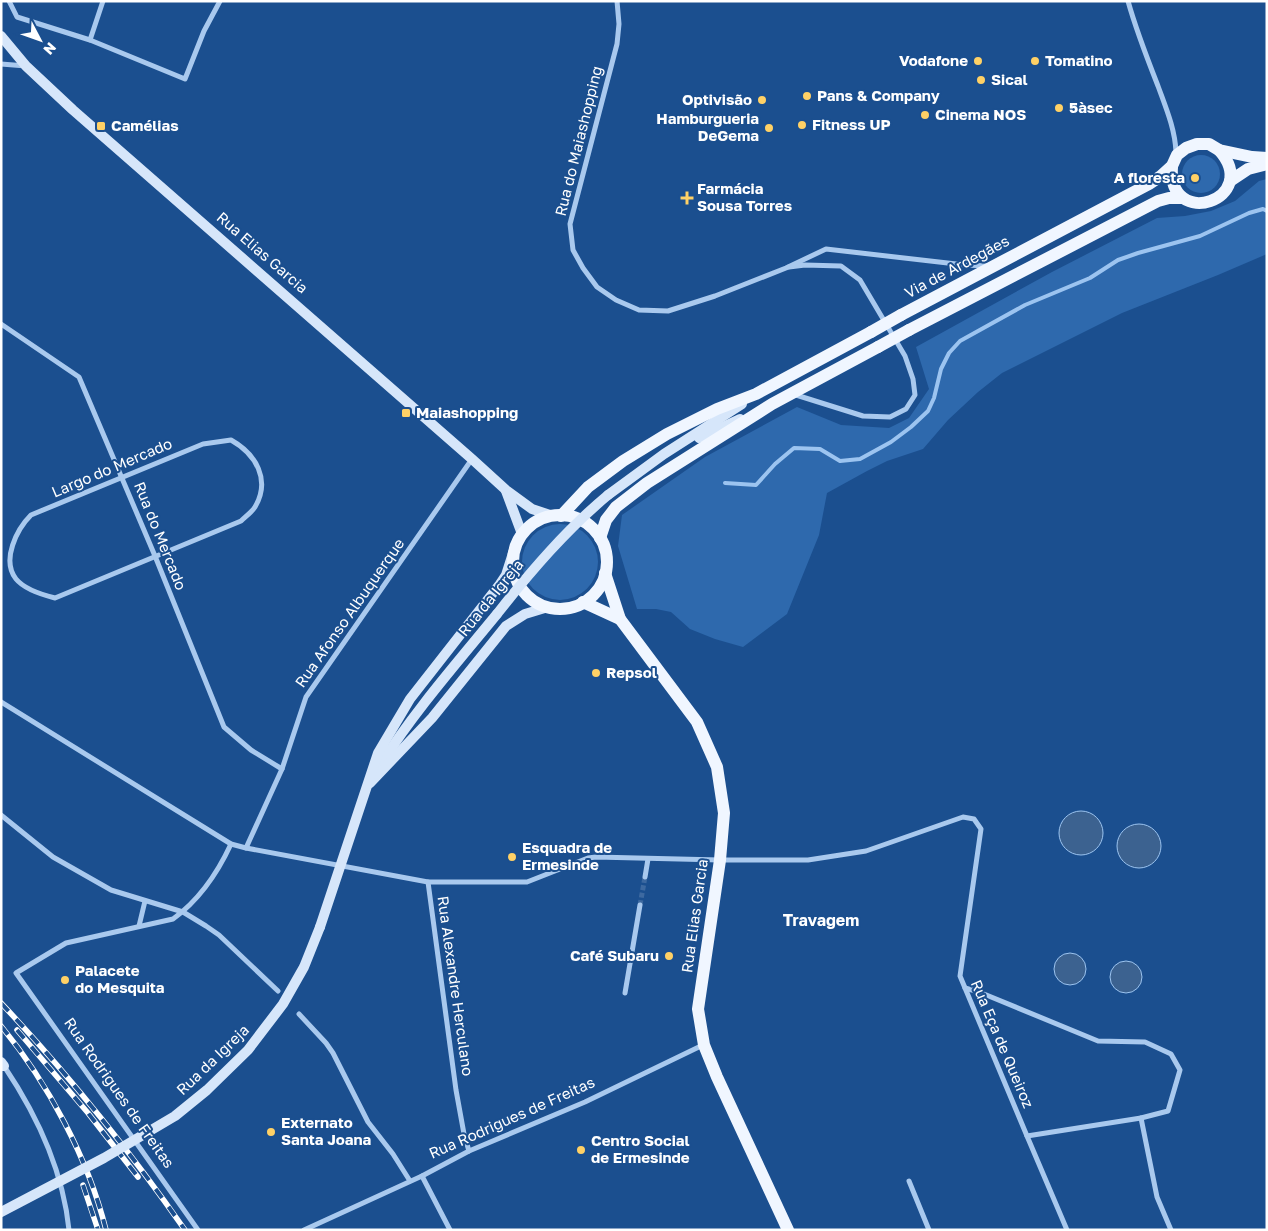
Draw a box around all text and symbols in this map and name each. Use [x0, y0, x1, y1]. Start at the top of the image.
north arrow [15, 15, 65, 65]
text: N [40, 39, 60, 58]
place label: Vodafone [899, 51, 968, 69]
place label: Tomatino [1045, 51, 1113, 69]
marker: Vodafone [972, 55, 984, 67]
marker: Tomatino [1029, 55, 1041, 67]
street label: Rua do Maiashopping [551, 64, 605, 218]
place label: Sical [991, 70, 1028, 88]
marker: Sical [975, 74, 987, 86]
place label: Pans & Company [817, 86, 940, 104]
place label: Optivisão [682, 90, 752, 108]
marker: Pans & Company [801, 90, 813, 102]
marker: Optivisão [756, 94, 768, 106]
place label: 5àsec [1069, 98, 1113, 116]
marker: 5àsec [1053, 102, 1065, 114]
place label: Cinema NOS [935, 105, 1026, 123]
place label: Hamburgueria DeGema [656, 109, 759, 144]
marker: Cinema NOS [919, 109, 931, 121]
place label: Fitness UP [812, 115, 891, 133]
place label: Camélias [111, 116, 179, 134]
marker: Fitness UP [796, 119, 808, 131]
marker: Camélias [95, 120, 107, 132]
marker: Hamburgueria DeGema [763, 122, 775, 134]
place label: A floresta [1114, 168, 1185, 186]
marker: A floresta [1189, 172, 1201, 184]
place label: Farmácia Sousa Torres [697, 179, 792, 214]
marker: Farmácia Sousa Torres [681, 192, 693, 204]
street label: Rua Elias Garcia [213, 208, 312, 297]
street label: Via de Ardegães [901, 231, 1012, 301]
place label: Maiashopping [416, 403, 518, 421]
marker: Maiashopping [400, 407, 412, 419]
street label: Largo do Mercado [49, 434, 175, 501]
street label: Rua do Mercado [131, 479, 191, 592]
street label: Rua Afonso Albuquerque [291, 534, 408, 690]
street label: Rua da Igreja [454, 555, 527, 639]
place label: Repsol [606, 663, 657, 681]
marker: Repsol [590, 667, 602, 679]
place label: Esquadra de Ermesinde [522, 838, 612, 873]
marker: Esquadra de Ermesinde [506, 851, 518, 863]
street label: Rua Elias Garcia [677, 858, 711, 974]
street label: Rua Alexandre Herculano [434, 895, 478, 1077]
district label: Travagem [783, 910, 859, 930]
place label: Café Subaru [570, 946, 659, 964]
marker: Café Subaru [663, 950, 675, 962]
place label: Palacete do Mesquita [75, 961, 165, 996]
marker: Palacete do Mesquita [59, 974, 71, 986]
street label: Rua Eça de Queiroz [968, 977, 1038, 1111]
street label: Rua Rodrigues de Freitas [61, 1014, 179, 1171]
street label: Rua da Igreja [172, 1020, 252, 1098]
street label: Rua Rodrigues de Freitas [426, 1072, 597, 1162]
place label: Externato Santa Joana [281, 1113, 372, 1148]
marker: Externato Santa Joana [265, 1126, 277, 1138]
place label: Centro Social de Ermesinde [591, 1131, 690, 1166]
marker: Centro Social de Ermesinde [575, 1144, 587, 1156]

